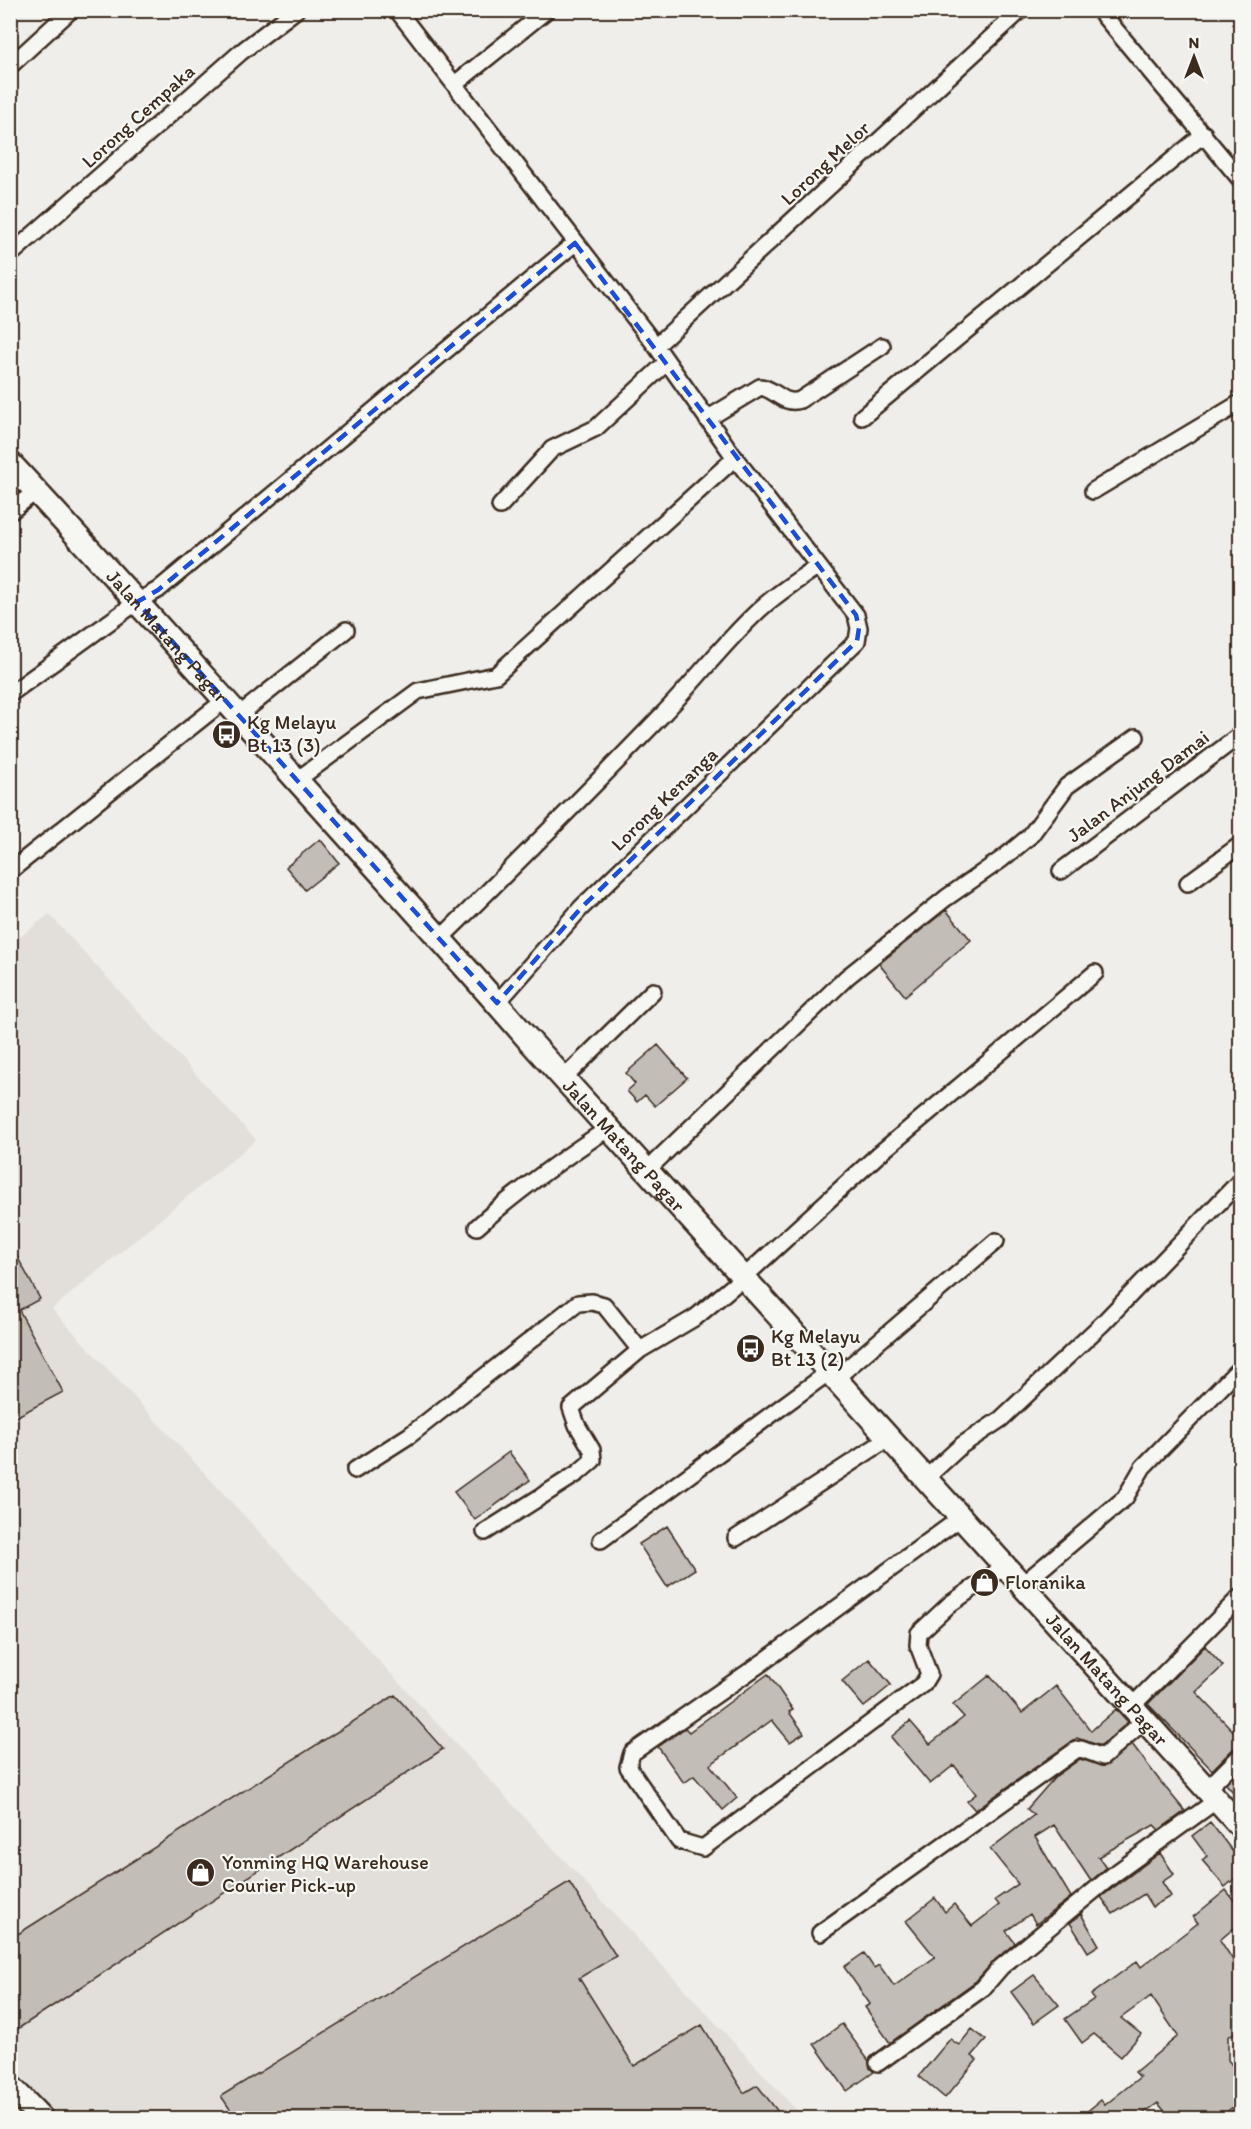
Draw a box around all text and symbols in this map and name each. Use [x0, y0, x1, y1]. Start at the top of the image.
north arrow [1164, 27, 1224, 87]
text: N [1189, 33, 1199, 52]
street label: Lorong Cempaka [77, 59, 200, 173]
street label: Lorong Melor [776, 115, 875, 210]
street label: Jalan Matang Pagar [101, 565, 233, 708]
place label: Kg Melayu Bt 13 (3) [247, 710, 336, 757]
bus stop icon: Kg Melayu Bt 13 (3) [210, 718, 242, 750]
street label: Jalan Anjung Damai [1062, 725, 1214, 847]
street label: Lorong Kenanga [606, 742, 722, 856]
street label: Jalan Matang Pagar [558, 1074, 690, 1217]
place label: Kg Melayu Bt 13 (2) [771, 1324, 860, 1371]
bus stop icon: Kg Melayu Bt 13 (2) [734, 1332, 766, 1364]
shop icon: Floranika [968, 1566, 1000, 1598]
place label: Floranika [1005, 1570, 1086, 1594]
street label: Jalan Matang Pagar [1041, 1608, 1173, 1751]
place label: Yonming HQ Warehouse Courier Pick-up [222, 1850, 429, 1897]
shop icon: Yonming HQ Warehouse Courier Pick-up [185, 1857, 217, 1889]

